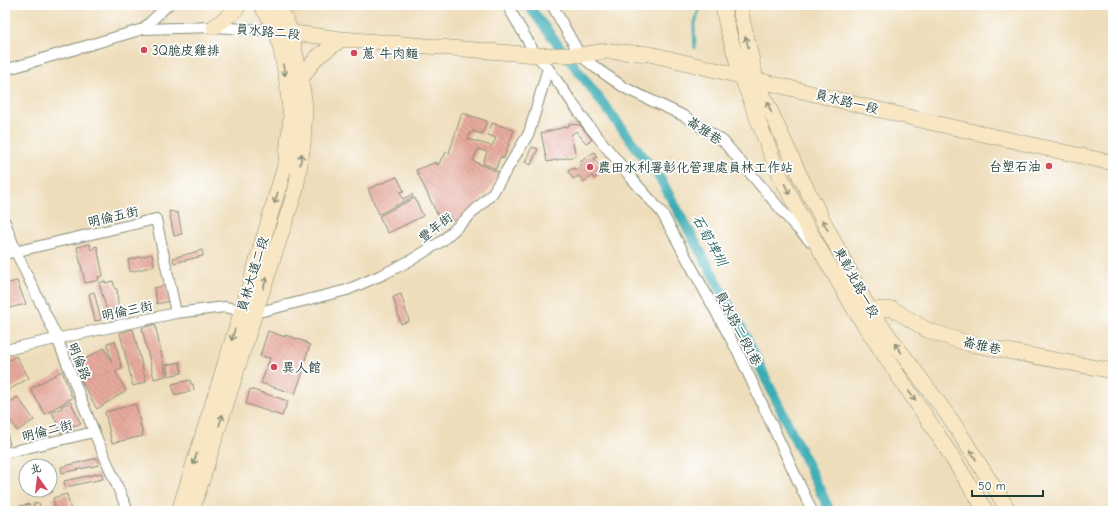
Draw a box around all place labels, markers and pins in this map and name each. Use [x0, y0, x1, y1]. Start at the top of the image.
place label: 3Q脆皮雞排 [152, 43, 220, 58]
marker: 3Q脆皮雞排 [139, 45, 149, 55]
place label: 蔥 牛肉麵 [362, 46, 418, 61]
marker: 蔥 牛肉麵 [349, 48, 359, 58]
place label: 台塑石油 [989, 159, 1041, 174]
place label: 農田水利署彰化管理處員林工作站 [598, 160, 793, 175]
marker: 台塑石油 [1044, 161, 1054, 171]
marker: 農田水利署彰化管理處員林工作站 [585, 162, 595, 172]
place label: 異人館 [282, 360, 321, 375]
marker: 異人館 [269, 362, 279, 372]

